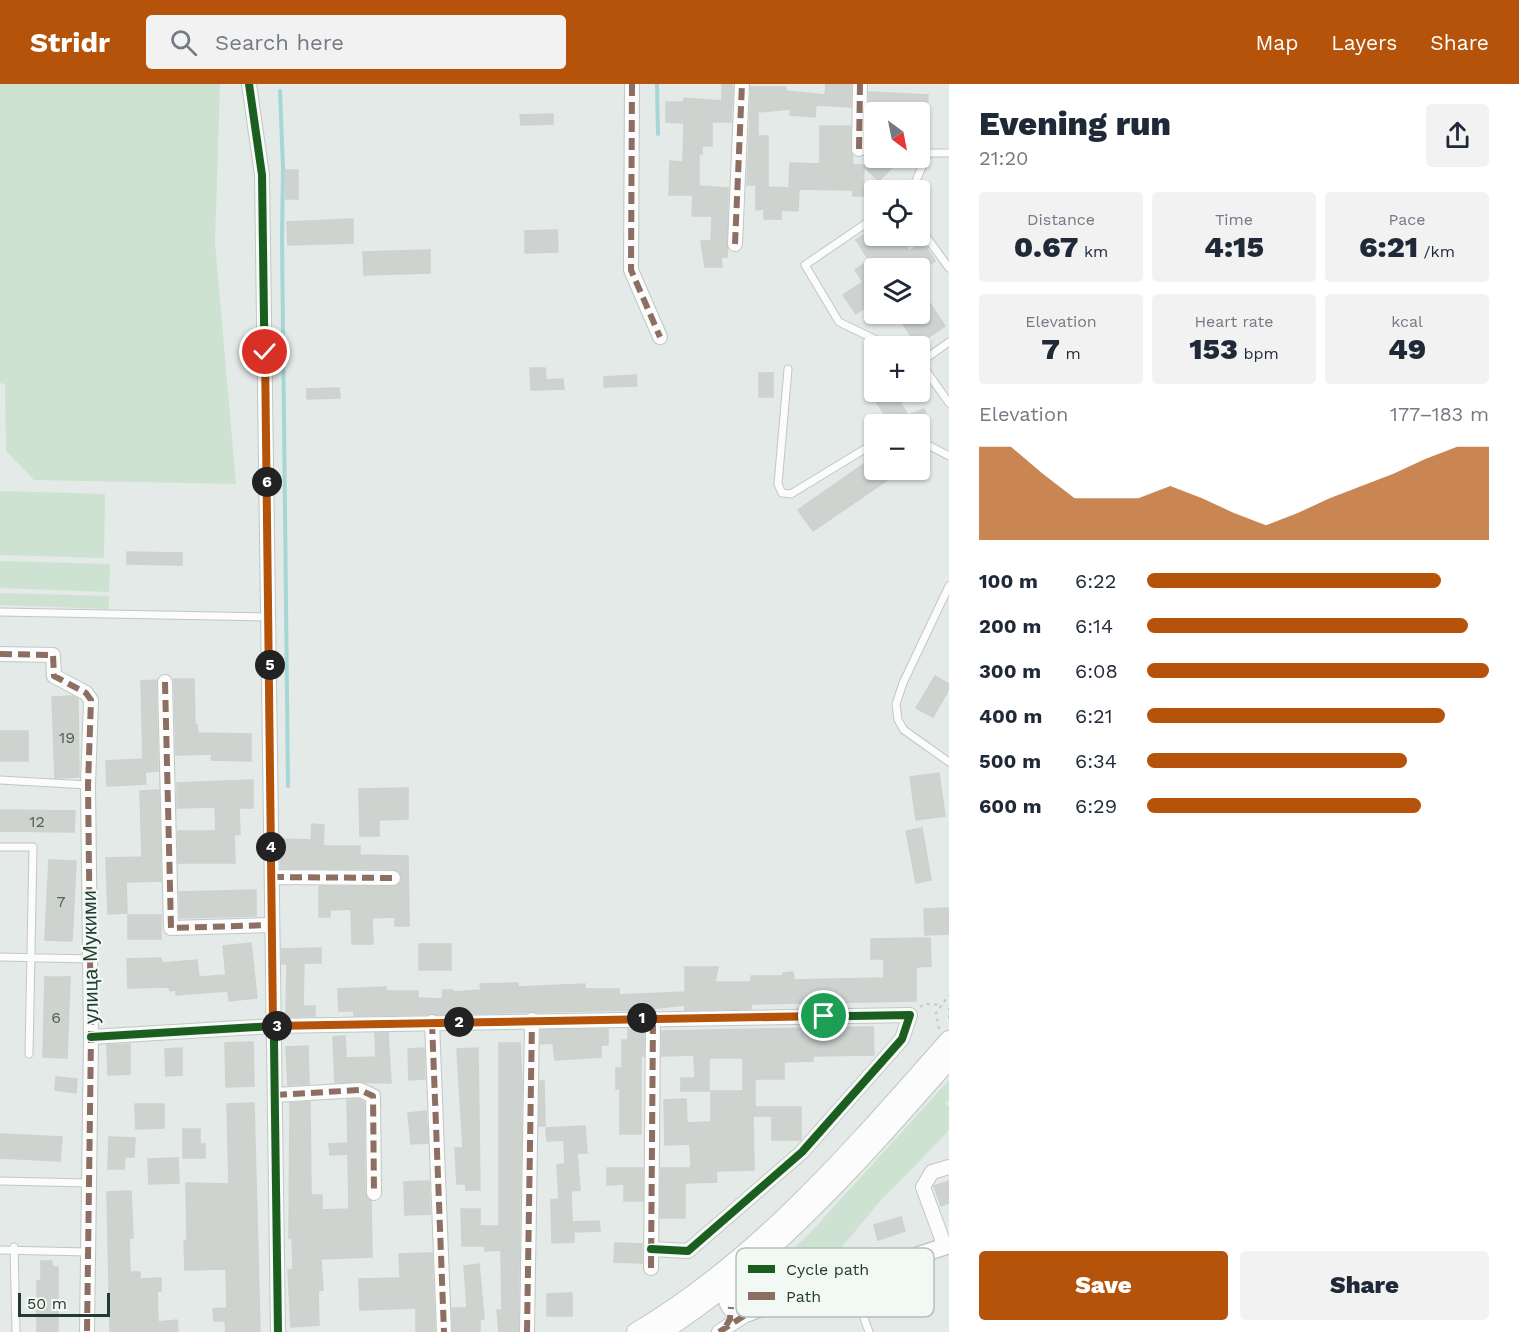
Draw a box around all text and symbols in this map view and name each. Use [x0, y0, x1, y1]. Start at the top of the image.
search box [146, 15, 566, 69]
text: Stridr [30, 26, 110, 59]
icon: search [167, 26, 200, 59]
text: Search here [215, 30, 344, 55]
text: Map [1255, 30, 1298, 55]
text: Layers [1331, 30, 1397, 55]
text: Share [1430, 30, 1489, 55]
north arrow [864, 102, 930, 168]
map controls [864, 102, 930, 480]
text: Evening run [979, 104, 1171, 143]
button: share [1426, 104, 1489, 167]
text: 21:20 [979, 146, 1028, 170]
button: locate [864, 180, 930, 246]
text: Distance [1027, 210, 1095, 229]
text: Time [1215, 210, 1253, 229]
text: Pace [1388, 210, 1426, 229]
text: 0.67 [1014, 229, 1079, 264]
text: 4:15 [1204, 229, 1264, 264]
text: 6:21 [1359, 229, 1418, 264]
text: km [1079, 242, 1108, 261]
text: /km [1418, 242, 1455, 261]
button: layers [864, 258, 930, 324]
text: Elevation [1025, 312, 1097, 331]
text: Heart rate [1194, 312, 1274, 331]
text: kcal [1391, 312, 1423, 331]
pin [239, 326, 290, 377]
text: 7 [1041, 331, 1060, 366]
text: 153 [1189, 331, 1238, 366]
text: 49 [1388, 331, 1426, 366]
icon: check [248, 335, 281, 368]
button: + [864, 336, 930, 402]
text: m [1060, 344, 1081, 363]
text: bpm [1238, 344, 1279, 363]
text: Elevation [979, 402, 1068, 426]
text: 177–183 m [1390, 402, 1489, 426]
button: − [864, 414, 930, 480]
pin: 6 [252, 467, 282, 497]
text: 6 [262, 472, 272, 491]
text: 100 m [979, 569, 1038, 593]
text: 6:22 [1075, 569, 1116, 593]
text: 200 m [979, 614, 1041, 638]
text: 6:14 [1075, 614, 1113, 638]
pin: 5 [255, 650, 285, 680]
text: 5 [265, 655, 275, 674]
text: 300 m [979, 659, 1041, 683]
text: 6:08 [1075, 659, 1118, 683]
text: 400 m [979, 704, 1042, 728]
text: 6:21 [1075, 704, 1113, 728]
house number: 19 [59, 728, 75, 747]
text: 500 m [979, 749, 1041, 773]
text: 6:34 [1075, 749, 1117, 773]
text: 600 m [979, 794, 1042, 818]
text: 6:29 [1075, 794, 1117, 818]
house number: 12 [29, 812, 45, 831]
pin: 4 [256, 832, 286, 862]
text: 4 [266, 837, 276, 856]
street label: улица Мукими [77, 890, 103, 1024]
house number: 7 [57, 892, 66, 911]
pin [798, 990, 849, 1041]
icon: arrive [807, 999, 840, 1032]
pin: 1 [627, 1003, 657, 1033]
pin: 2 [444, 1007, 474, 1037]
house number: 6 [51, 1008, 61, 1027]
text: 1 [639, 1008, 645, 1027]
pin: 3 [262, 1011, 292, 1041]
text: 2 [454, 1012, 464, 1031]
text: 3 [272, 1016, 282, 1035]
legend [736, 1248, 934, 1317]
button: Save [979, 1251, 1228, 1320]
button: Share [1240, 1251, 1489, 1320]
text: Cycle path [786, 1260, 869, 1279]
text: Path [786, 1287, 821, 1306]
scale bar [18, 1290, 110, 1318]
text: 50 m [27, 1294, 67, 1313]

